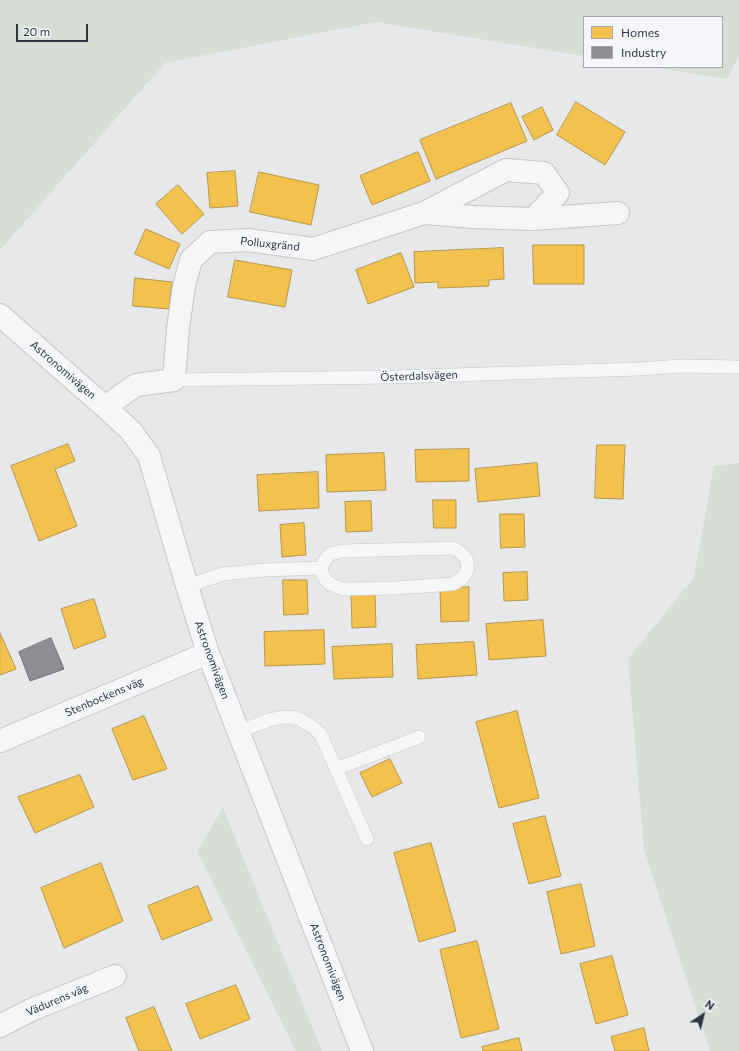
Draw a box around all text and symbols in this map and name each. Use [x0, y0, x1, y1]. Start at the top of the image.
scale bar [18, 16, 90, 42]
legend [583, 16, 723, 68]
text: 20 m [23, 24, 50, 38]
text: Homes [621, 25, 659, 39]
text: Industry [621, 45, 666, 59]
street label: Polluxgränd [240, 234, 300, 254]
street label: Astronomivägen [28, 338, 98, 402]
street label: Österdalsvägen [380, 368, 458, 384]
street label: Astronomivägen [192, 619, 232, 701]
street label: Stenbockens väg [63, 675, 145, 719]
street label: Astronomivägen [307, 921, 349, 1003]
street label: Vädurens väg [24, 981, 90, 1019]
north arrow [683, 995, 723, 1035]
text: N [703, 997, 717, 1012]

